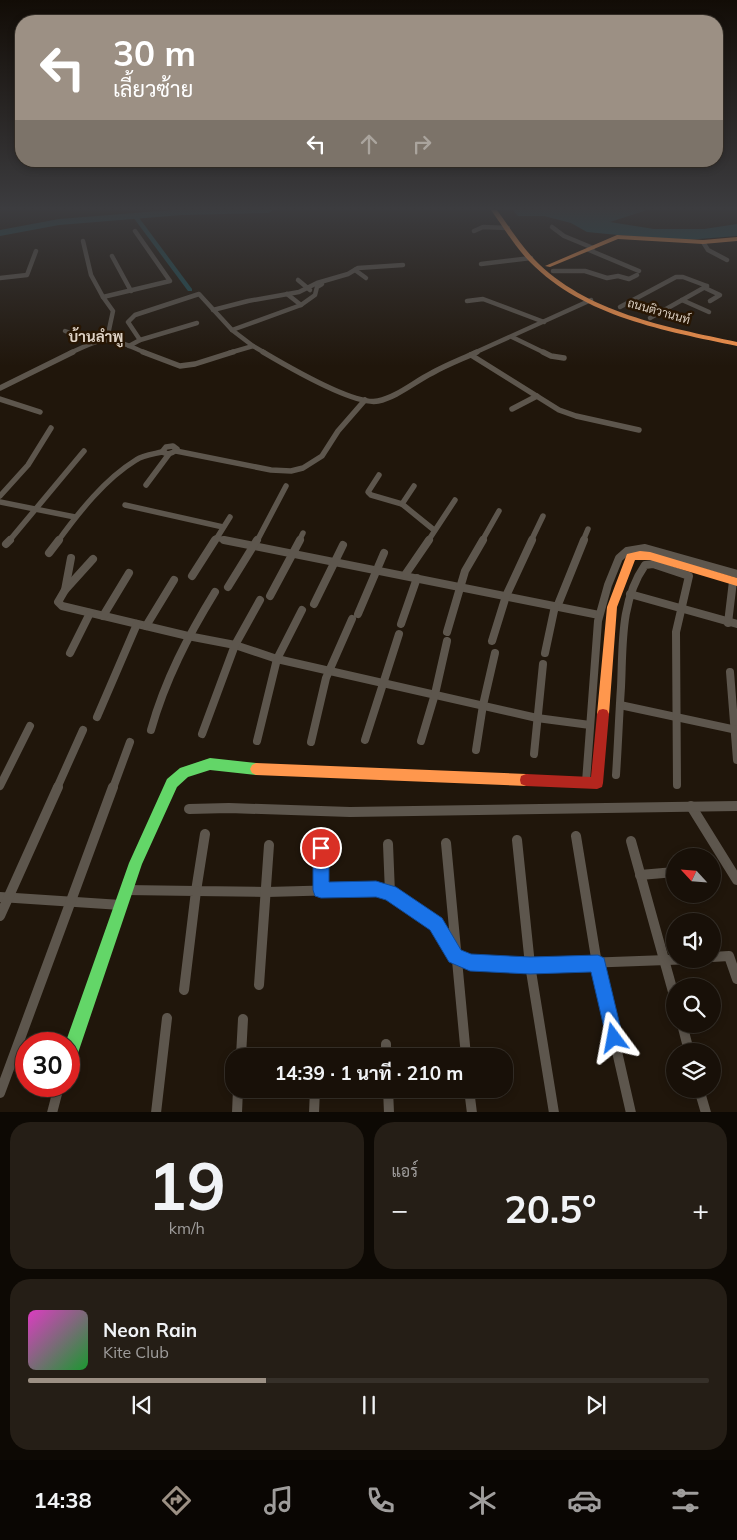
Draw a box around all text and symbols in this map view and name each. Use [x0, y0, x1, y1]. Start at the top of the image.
text: 30 m [113, 31, 196, 75]
icon: left [30, 35, 95, 100]
text: เลี้ยวซ้าย [113, 75, 193, 103]
icon: left [302, 130, 330, 158]
icon: ahead [355, 130, 383, 158]
icon: right [408, 130, 436, 158]
street label: ถนนติวานนท์ [626, 295, 692, 327]
district label: บ้านลำพู [69, 327, 123, 348]
pin [300, 827, 342, 869]
icon: arrive [307, 834, 335, 862]
north arrow [666, 848, 721, 902]
map controls [666, 848, 721, 1098]
button: sound [666, 913, 721, 968]
button: search [666, 978, 721, 1033]
position arrow [587, 1011, 639, 1063]
speed limit sign: 30 [15, 1032, 80, 1097]
button: layers [666, 1043, 721, 1098]
text: 14:39 · 1 นาที · 210 m [275, 1061, 463, 1085]
text: 19 [148, 1145, 226, 1226]
text: แอร์ [392, 1161, 418, 1181]
text: 20.5° [504, 1185, 596, 1233]
text: − [392, 1192, 408, 1227]
text: + [692, 1192, 709, 1227]
text: km/h [169, 1218, 205, 1238]
text: Neon Rain [103, 1318, 197, 1342]
text: Kite Club [103, 1342, 169, 1362]
icon: previous [128, 1391, 156, 1419]
icon: pause [355, 1391, 383, 1419]
icon: next [582, 1391, 610, 1419]
icon: directions [159, 1483, 194, 1518]
icon: music [261, 1483, 296, 1518]
icon: phone [363, 1483, 398, 1518]
icon: climate [465, 1483, 500, 1518]
icon: car [567, 1483, 602, 1518]
icon: filters [668, 1483, 703, 1518]
text: 14:38 [33, 1486, 92, 1514]

